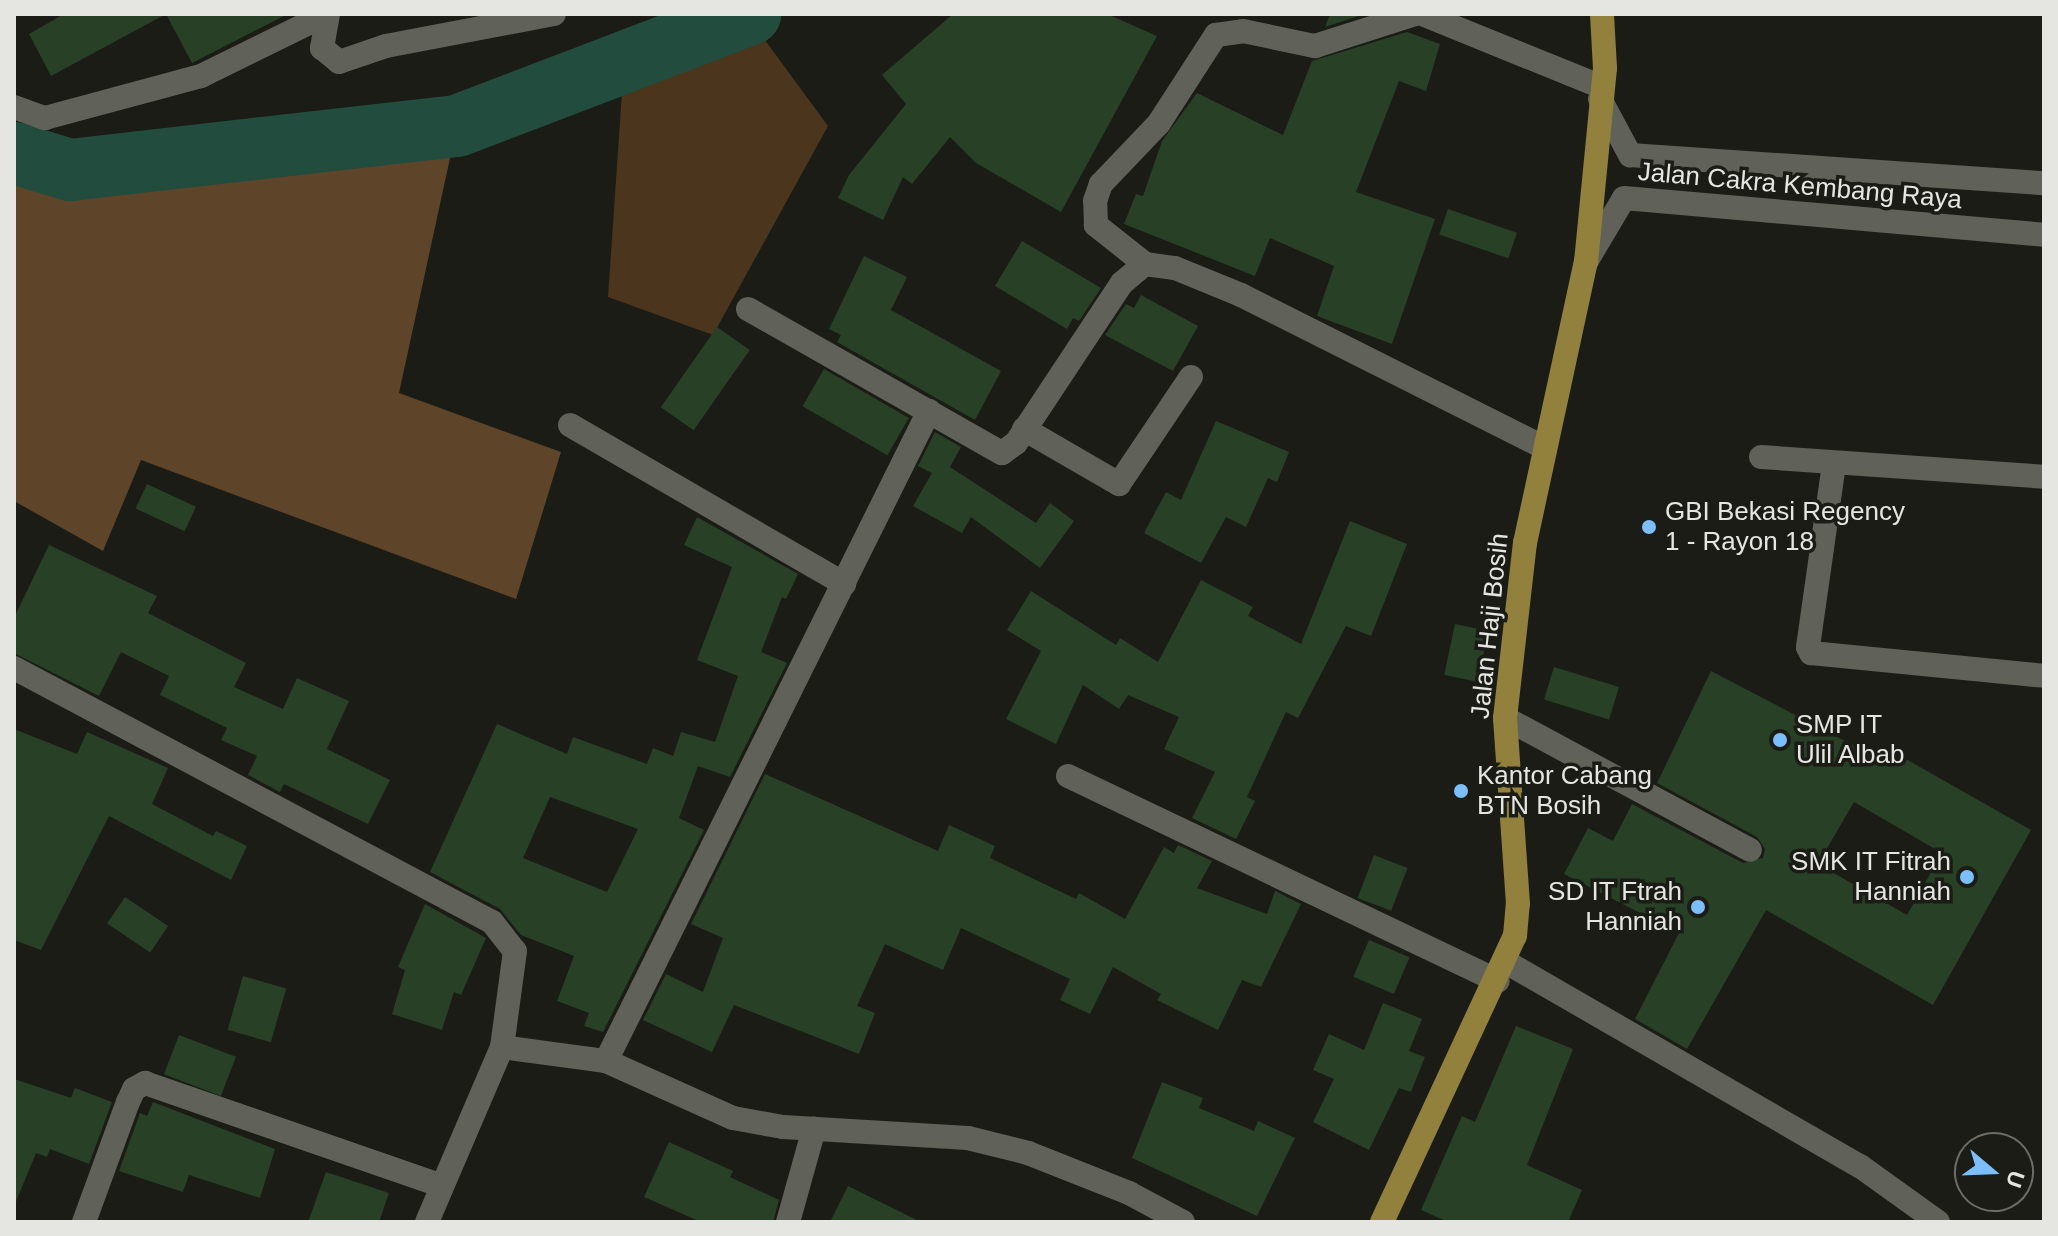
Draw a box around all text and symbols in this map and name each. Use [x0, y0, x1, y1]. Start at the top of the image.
street label: Jalan Cakra Kembang Raya [1637, 156, 1963, 216]
place label: GBI Bekasi Regency 1 - Rayon 18 [1665, 496, 1905, 558]
marker: GBI Bekasi Regency 1 - Rayon 18 [1640, 518, 1658, 536]
street label: Jalan Haji Bosih [1465, 532, 1515, 720]
place label: SMP IT Ulil Albab [1796, 709, 1906, 770]
marker: SMP IT Ulil Albab [1771, 731, 1789, 749]
place label: Kantor Cabang BTN Bosih [1477, 760, 1652, 822]
marker: Kantor Cabang BTN Bosih [1452, 782, 1470, 800]
place label: SMK IT Fitrah Hanniah [1791, 846, 1951, 908]
marker: SMK IT Fitrah Hanniah [1958, 868, 1976, 886]
place label: SD IT Ftrah Hanniah [1548, 876, 1682, 938]
marker: SD IT Ftrah Hanniah [1689, 898, 1707, 916]
north arrow [1954, 1132, 2034, 1212]
text: U [2001, 1168, 2030, 1191]

